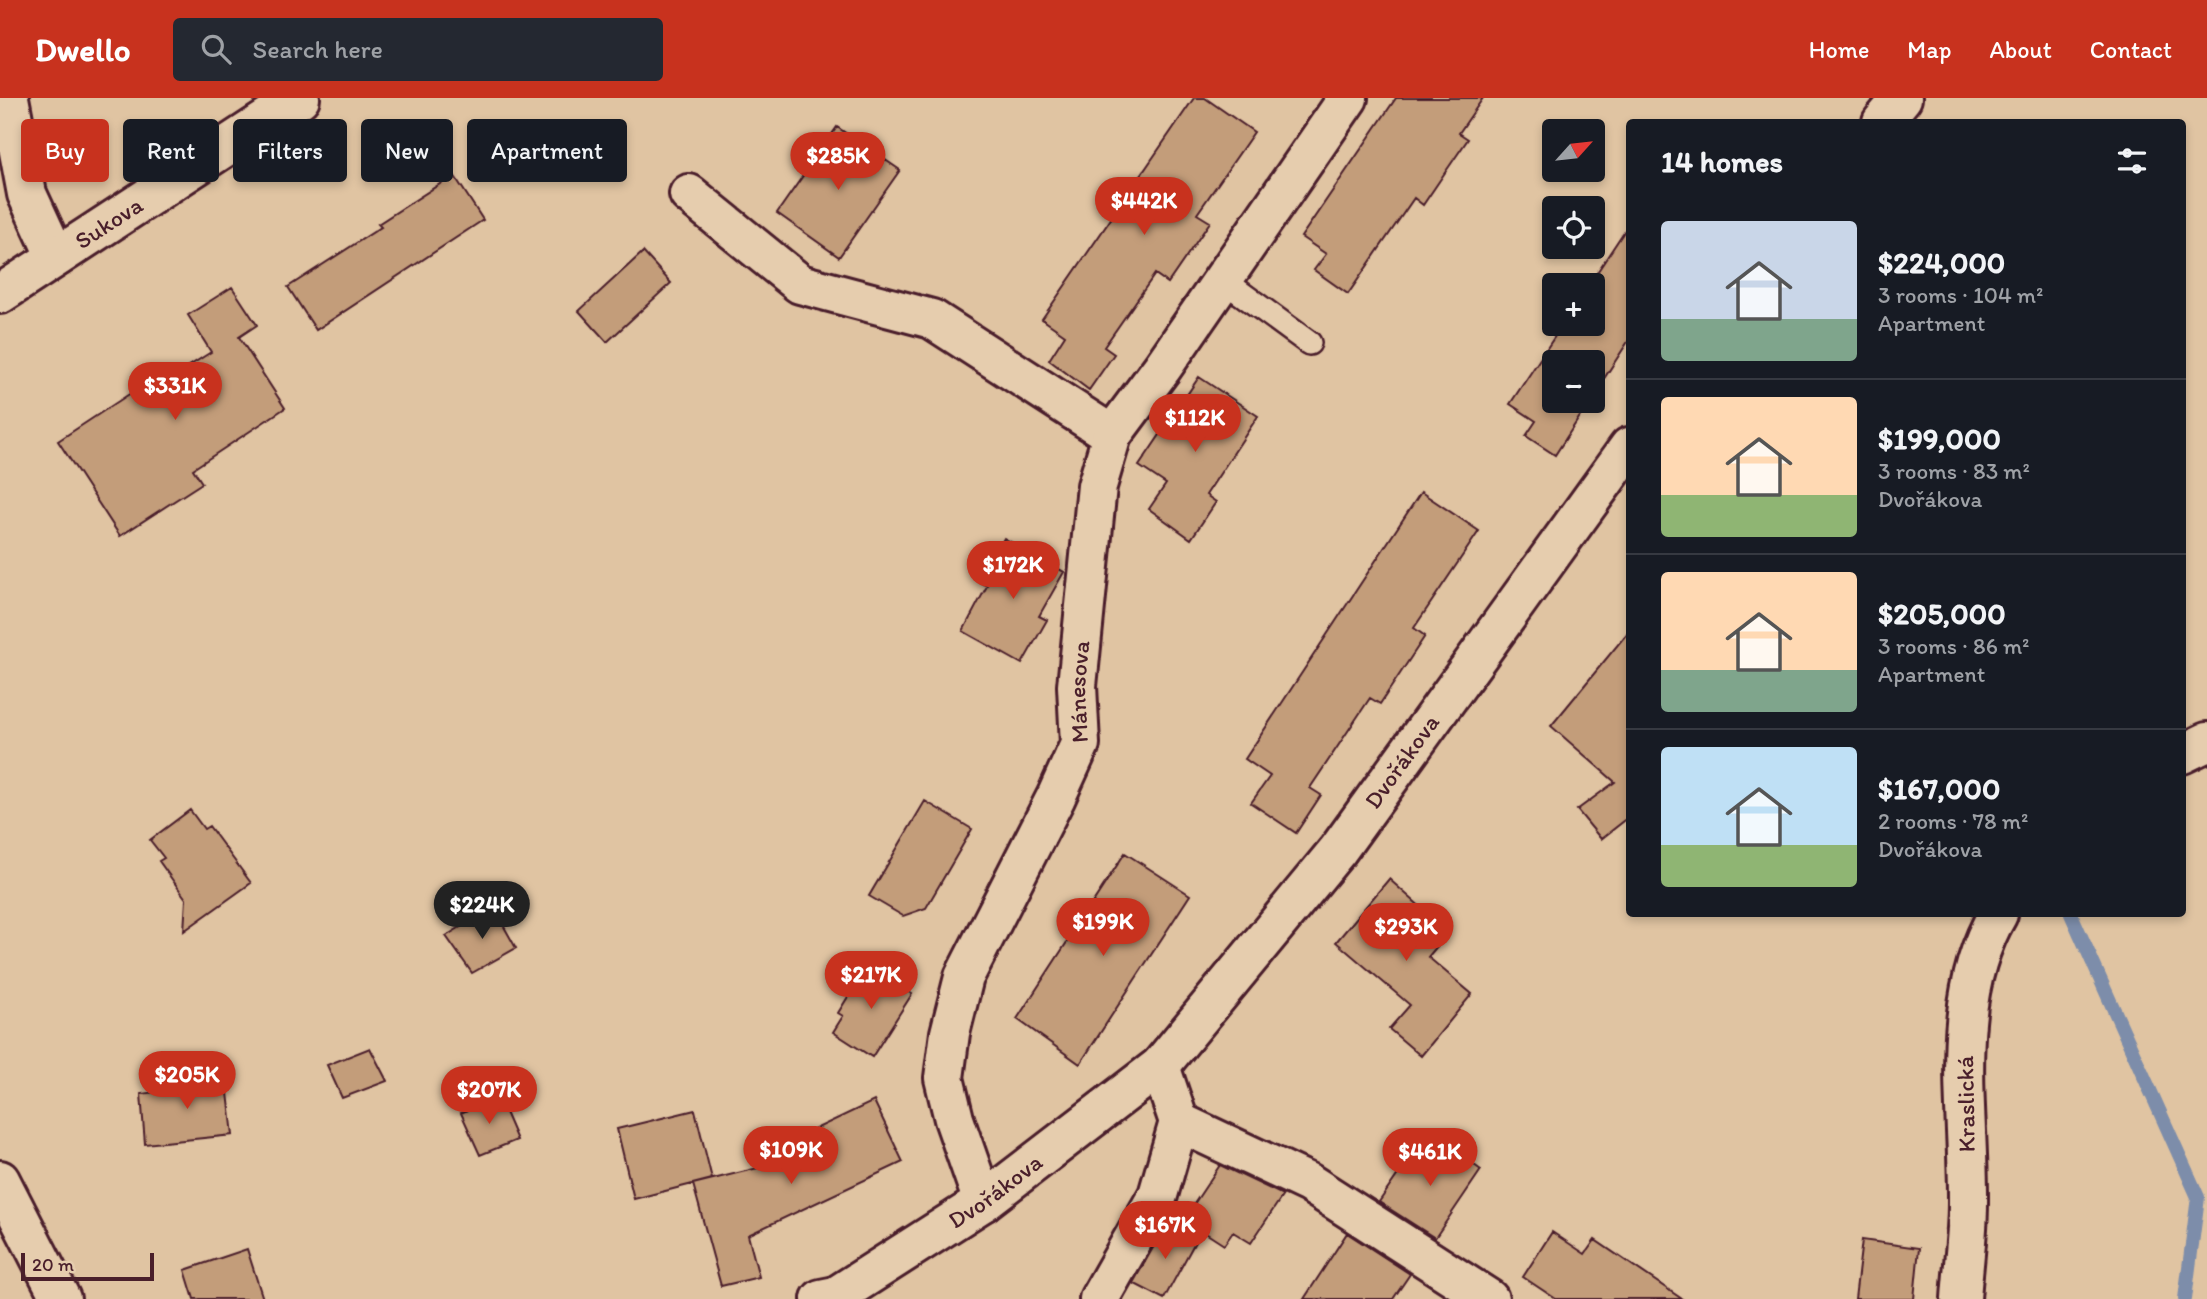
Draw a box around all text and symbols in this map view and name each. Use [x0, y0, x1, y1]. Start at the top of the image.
search box [173, 18, 663, 81]
text: Dwello [35, 30, 131, 69]
icon: search [197, 30, 235, 68]
text: Search here [253, 33, 383, 65]
text: Home [1809, 35, 1869, 64]
text: Map [1907, 35, 1951, 64]
text: About [1989, 35, 2052, 64]
text: Contact [2090, 35, 2172, 64]
chip: Buy [21, 119, 109, 182]
chip: Rent [123, 119, 219, 182]
chip: Filters [233, 119, 347, 182]
chip: New [361, 119, 453, 182]
chip: Apartment [467, 119, 627, 182]
north arrow [1542, 119, 1605, 182]
map controls [1542, 119, 1605, 413]
pin: $285K [789, 132, 887, 192]
text: $285K [806, 141, 870, 169]
icon: filters [2113, 142, 2151, 180]
text: 14 homes [1661, 143, 1783, 180]
pin: $442K [1095, 178, 1193, 237]
text: $442K [1111, 186, 1177, 214]
street label: Sukova [69, 190, 148, 255]
button: locate [1542, 196, 1605, 259]
text: $224,000 [1878, 244, 2005, 281]
icon: home [1717, 249, 1801, 333]
button: + [1542, 273, 1605, 336]
text: 3 rooms · 104 m² [1878, 281, 2043, 309]
text: Apartment [1878, 309, 1985, 337]
button: − [1542, 350, 1605, 413]
pin: $331K [126, 362, 224, 422]
text: $331K [144, 371, 206, 399]
pin: $112K [1146, 394, 1244, 454]
text: $112K [1165, 403, 1225, 431]
text: $199,000 [1878, 420, 2001, 457]
icon: home [1717, 425, 1801, 509]
text: 3 rooms · 83 m² [1878, 457, 2030, 485]
text: Dvořákova [1878, 485, 1983, 513]
pin: $172K [964, 542, 1062, 601]
text: $172K [983, 550, 1043, 578]
text: $205,000 [1878, 595, 2006, 632]
icon: home [1717, 600, 1801, 684]
text: 3 rooms · 86 m² [1878, 632, 2030, 660]
street label: Mánesova [1062, 638, 1096, 744]
text: Apartment [1878, 660, 1985, 688]
street label: Dvořákova [1358, 708, 1445, 814]
text: $167,000 [1878, 770, 2000, 807]
icon: home [1717, 775, 1801, 859]
text: 2 rooms · 78 m² [1878, 807, 2028, 835]
text: Dvořákova [1878, 835, 1983, 863]
pin: $224K [433, 882, 531, 941]
text: $224K [450, 890, 514, 918]
pin: $199K [1054, 898, 1152, 958]
pin: $293K [1357, 904, 1455, 963]
text: $199K [1072, 907, 1134, 935]
text: $293K [1374, 912, 1438, 940]
pin: $217K [822, 951, 920, 1011]
text: $217K [841, 960, 901, 988]
pin: $205K [138, 1052, 236, 1111]
street label: Kraslická [1950, 1055, 1981, 1153]
text: $205K [155, 1060, 219, 1088]
pin: $207K [440, 1066, 538, 1126]
text: $207K [457, 1075, 521, 1103]
pin: $109K [742, 1126, 840, 1186]
pin: $461K [1381, 1128, 1479, 1188]
text: $109K [759, 1135, 823, 1163]
text: $461K [1398, 1137, 1462, 1165]
street label: Dvořákova [943, 1147, 1048, 1234]
pin: $167K [1116, 1202, 1214, 1261]
text: $167K [1135, 1210, 1195, 1238]
scale bar [21, 1250, 154, 1282]
text: 20 m [32, 1253, 74, 1276]

